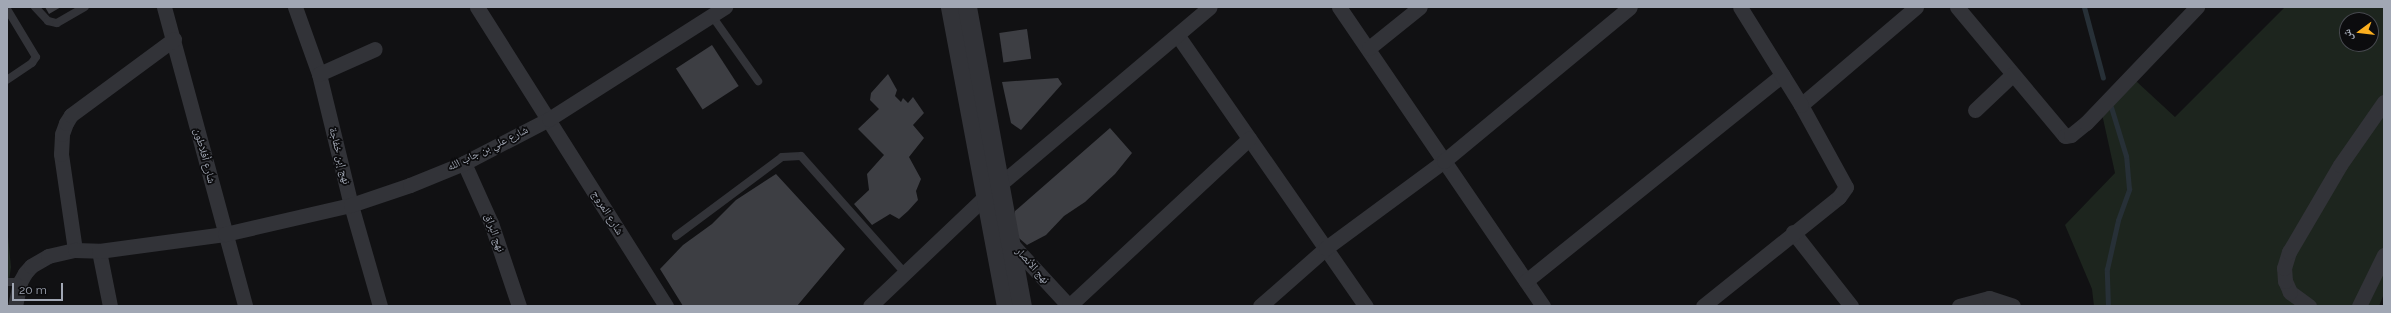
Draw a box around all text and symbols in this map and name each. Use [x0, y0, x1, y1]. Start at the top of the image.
north arrow [2339, 12, 2379, 52]
text: ش [2340, 28, 2356, 42]
street label: شارع علي بن جاب الله [445, 124, 531, 174]
street label: نهج إبن خفاجة [326, 126, 352, 186]
street label: شارع أفلاطون [190, 127, 218, 185]
street label: شارع المروج [588, 188, 626, 238]
street label: نهج البراق [481, 212, 507, 254]
street label: نهج الأنصار [1012, 245, 1052, 287]
scale bar [14, 275, 65, 301]
text: 20 m [19, 283, 47, 297]

